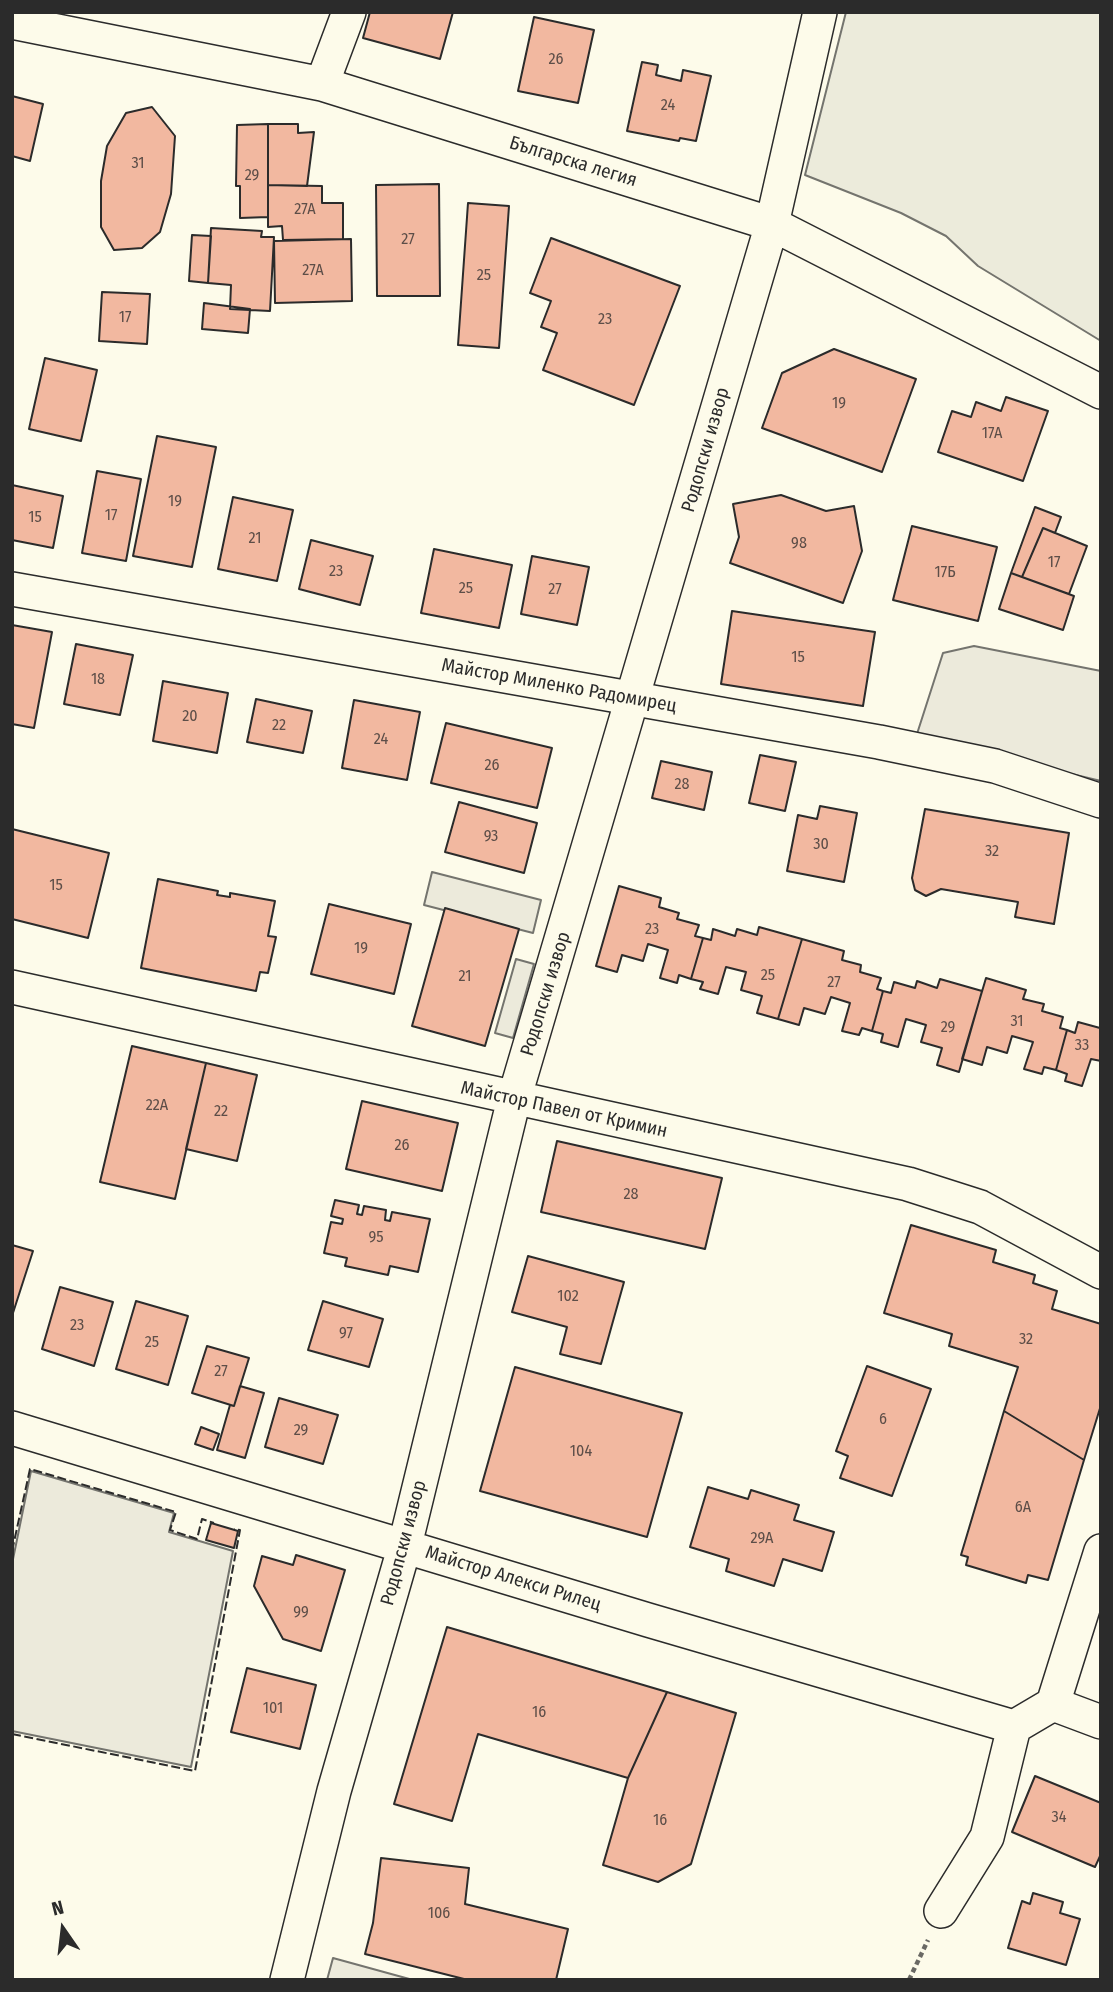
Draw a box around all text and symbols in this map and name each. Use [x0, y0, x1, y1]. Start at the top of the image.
house number: 26 [549, 50, 563, 70]
house number: 24 [661, 96, 675, 116]
street label: Българска легия [506, 132, 640, 192]
house number: 31 [131, 154, 145, 174]
house number: 29 [245, 166, 259, 186]
house number: 27А [294, 200, 316, 220]
house number: 27 [401, 230, 415, 250]
house number: 27А [302, 261, 324, 281]
house number: 25 [477, 266, 491, 286]
house number: 17 [119, 308, 131, 328]
house number: 23 [598, 310, 612, 330]
street label: Родопски извор [677, 385, 735, 515]
house number: 19 [832, 394, 846, 414]
house number: 17А [982, 424, 1002, 444]
house number: 19 [168, 492, 182, 512]
house number: 17 [105, 506, 117, 526]
house number: 15 [28, 508, 42, 528]
house number: 21 [249, 529, 261, 549]
house number: 98 [791, 534, 807, 554]
house number: 17 [1048, 553, 1060, 573]
house number: 23 [329, 562, 343, 582]
house number: 17Б [934, 563, 956, 583]
house number: 25 [459, 579, 473, 599]
house number: 27 [548, 580, 562, 600]
house number: 15 [791, 648, 805, 668]
street label: Майстор Миленко Радомирец [440, 654, 678, 718]
house number: 18 [91, 670, 105, 690]
house number: 20 [182, 707, 198, 727]
house number: 22 [272, 716, 286, 736]
house number: 24 [374, 730, 388, 750]
house number: 26 [485, 756, 499, 776]
house number: 28 [674, 775, 690, 795]
house number: 93 [484, 827, 498, 847]
house number: 30 [813, 835, 829, 855]
house number: 32 [985, 842, 999, 862]
house number: 15 [49, 876, 63, 896]
house number: 23 [645, 920, 659, 940]
street label: Родопски извор [516, 929, 576, 1059]
house number: 19 [354, 939, 368, 959]
house number: 25 [761, 966, 775, 986]
house number: 21 [459, 967, 471, 987]
house number: 27 [827, 973, 841, 993]
house number: 31 [1010, 1012, 1024, 1032]
house number: 29 [941, 1018, 955, 1038]
house number: 33 [1075, 1036, 1089, 1056]
street label: Майстор Павел от Кримин [459, 1077, 669, 1143]
house number: 22А [146, 1096, 168, 1116]
house number: 22 [214, 1102, 228, 1122]
house number: 26 [395, 1136, 409, 1156]
house number: 28 [623, 1185, 639, 1205]
house number: 95 [368, 1228, 384, 1248]
house number: 102 [557, 1287, 579, 1307]
house number: 23 [70, 1316, 84, 1336]
house number: 97 [339, 1324, 353, 1344]
house number: 32 [1019, 1330, 1033, 1350]
house number: 25 [145, 1333, 159, 1353]
house number: 27 [214, 1362, 228, 1382]
house number: 6 [879, 1410, 887, 1430]
house number: 29 [294, 1421, 308, 1441]
house number: 104 [570, 1442, 592, 1462]
street label: Родопски извор [376, 1478, 432, 1608]
house number: 6А [1015, 1498, 1031, 1518]
house number: 29А [751, 1529, 773, 1549]
street label: Майстор Алекси Рилец [422, 1541, 604, 1617]
house number: 99 [293, 1603, 309, 1623]
house number: 101 [263, 1699, 283, 1719]
house number: 16 [532, 1703, 546, 1723]
house number: 34 [1052, 1808, 1066, 1828]
house number: 16 [653, 1811, 667, 1831]
north arrow [28, 1894, 98, 1964]
text: N [49, 1896, 66, 1921]
house number: 106 [428, 1904, 450, 1924]

